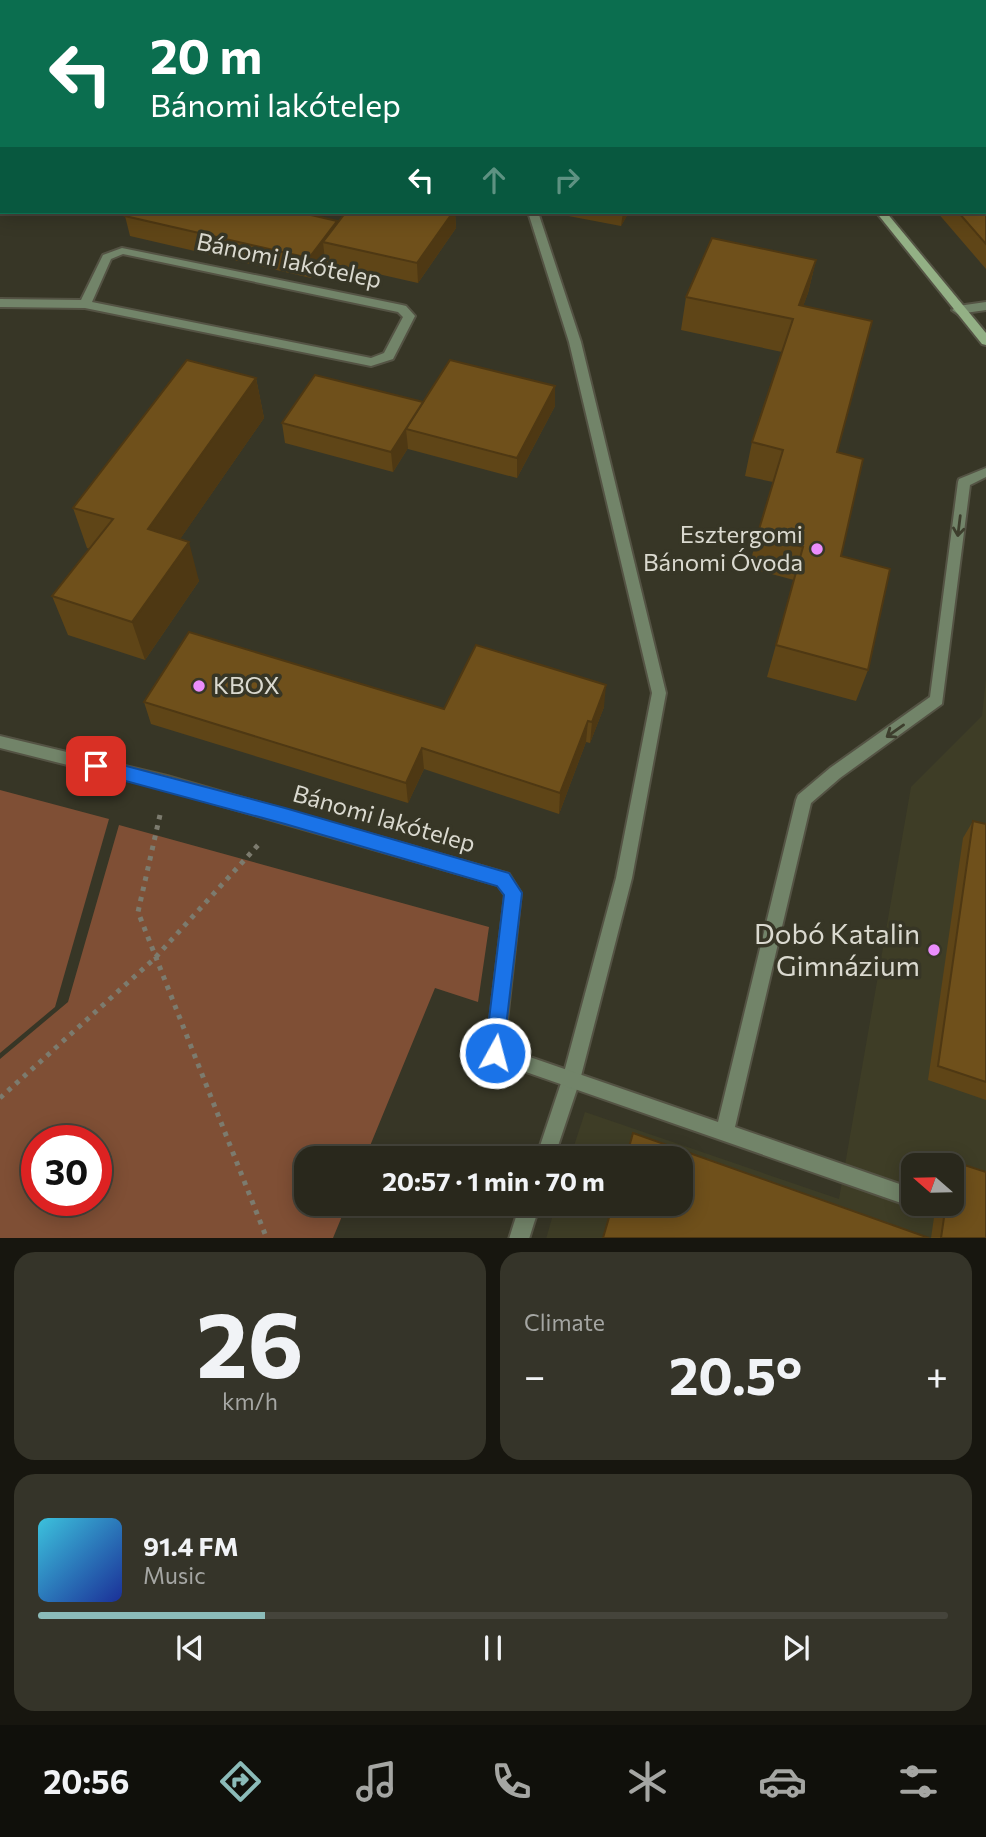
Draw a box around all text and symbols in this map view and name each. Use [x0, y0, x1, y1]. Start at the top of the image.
text: 20 m [150, 24, 262, 84]
icon: left [35, 28, 126, 119]
text: Bánomi lakótelep [150, 84, 401, 124]
icon: left [402, 161, 440, 199]
icon: ahead [475, 161, 513, 199]
icon: right [548, 161, 586, 199]
street label: Bánomi lakótelep [194, 226, 384, 293]
one-way arrow [952, 514, 965, 537]
place label: Esztergomi Bánomi Óvoda [643, 519, 803, 576]
marker: Esztergomi Bánomi Óvoda [809, 541, 825, 557]
place label: KBOX [213, 670, 280, 699]
marker: KBOX [191, 678, 207, 694]
one-way arrow [886, 724, 905, 738]
pin [66, 736, 126, 796]
icon: arrive [77, 747, 115, 785]
street label: Bánomi lakótelep [290, 778, 479, 857]
place label: Dobó Katalin Gimnázium [754, 916, 920, 982]
marker: Dobó Katalin Gimnázium [926, 942, 942, 958]
position arrow [458, 1016, 532, 1090]
speed limit sign: 30 [21, 1125, 112, 1216]
north arrow [901, 1153, 964, 1216]
map controls [901, 1153, 964, 1216]
text: 20:57 · 1 min · 70 m [382, 1165, 605, 1196]
text: 26 [196, 1285, 304, 1397]
text: Climate [524, 1308, 605, 1336]
text: 20.5° [669, 1342, 802, 1406]
text: − [524, 1351, 546, 1398]
text: + [926, 1351, 948, 1398]
text: km/h [222, 1387, 278, 1415]
text: 91.4 FM [143, 1530, 238, 1561]
text: Music [143, 1561, 206, 1589]
icon: previous [171, 1629, 209, 1667]
icon: pause [474, 1629, 512, 1667]
icon: next [777, 1629, 815, 1667]
icon: directions [216, 1757, 265, 1806]
icon: music [352, 1757, 401, 1806]
icon: phone [487, 1757, 536, 1806]
icon: climate [623, 1757, 672, 1806]
icon: car [758, 1757, 807, 1806]
icon: filters [894, 1757, 943, 1806]
text: 20:56 [43, 1761, 129, 1801]

